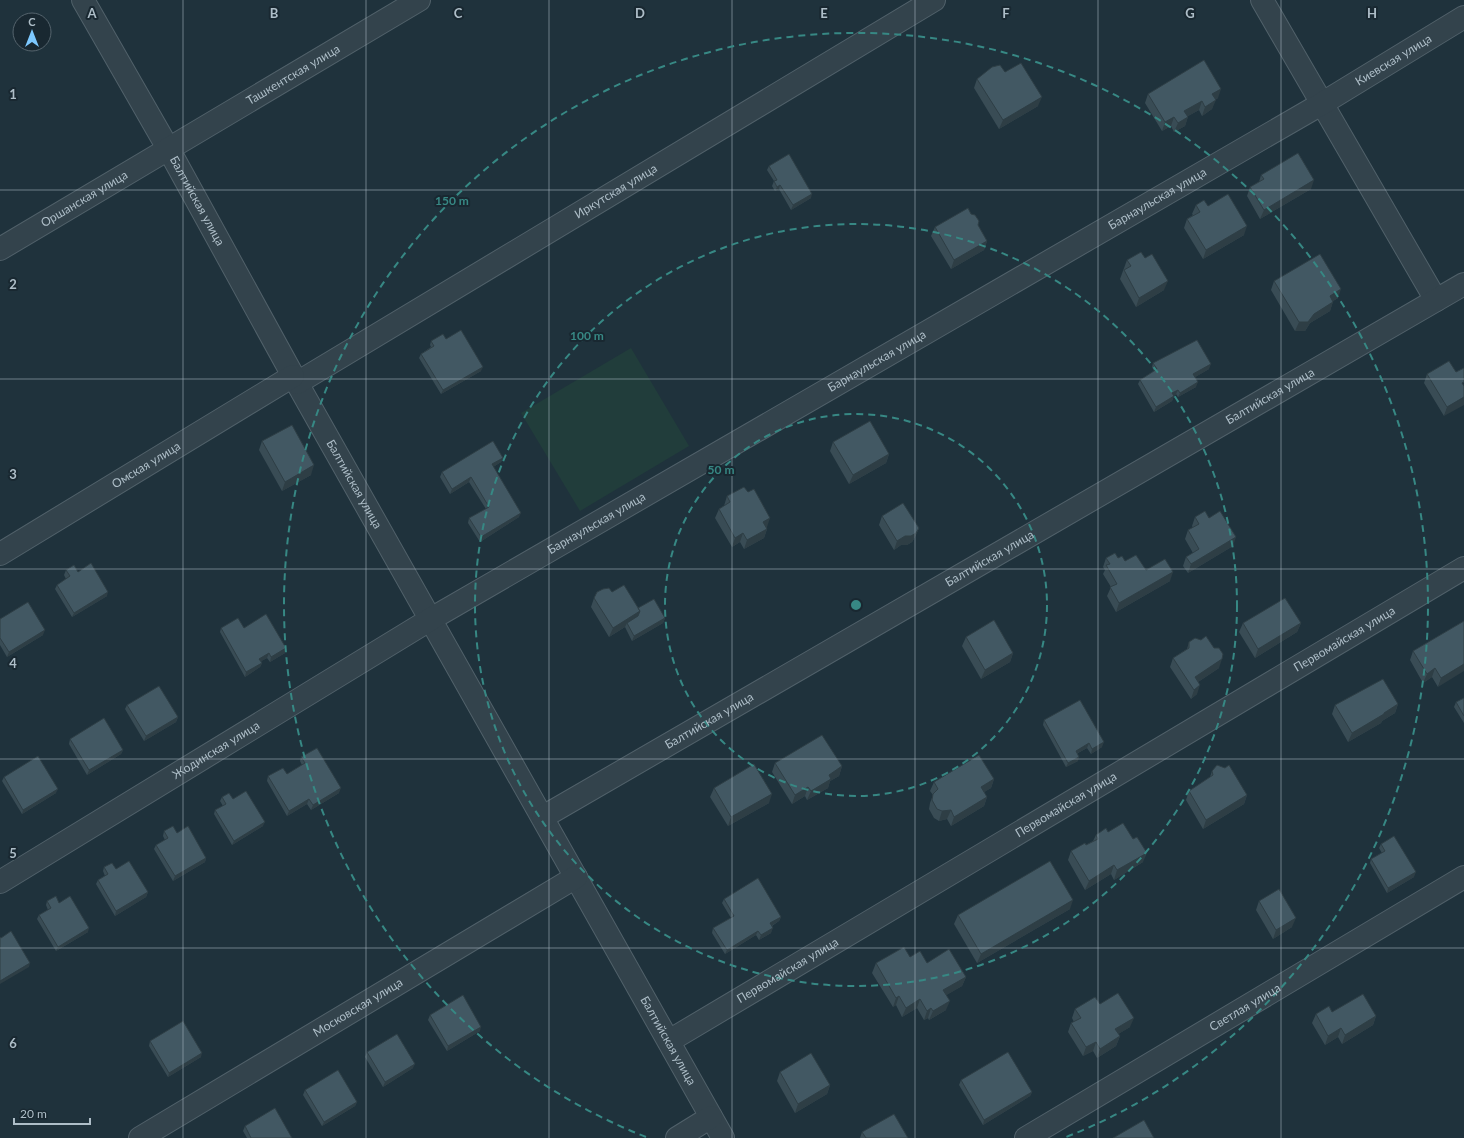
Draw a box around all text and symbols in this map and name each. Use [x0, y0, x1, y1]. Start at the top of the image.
text: A [86, 5, 97, 21]
text: B [270, 5, 279, 21]
text: C [454, 5, 463, 21]
text: D [635, 5, 645, 21]
text: E [820, 5, 828, 21]
text: F [1002, 5, 1010, 21]
text: G [1185, 5, 1195, 21]
text: H [1367, 5, 1377, 21]
north arrow [12, 12, 52, 52]
text: С [28, 15, 36, 28]
street label: Киевская улица [1352, 31, 1434, 89]
street label: Ташкентская улица [243, 41, 342, 108]
text: 1 [9, 86, 17, 102]
street label: Балтийская улица [167, 153, 228, 248]
street label: Иркутская улица [572, 160, 660, 221]
street label: Барнаульская улица [1105, 164, 1209, 233]
street label: Оршанская улица [38, 167, 130, 230]
text: 150 m [435, 193, 469, 208]
text: 2 [9, 276, 17, 292]
street label: Барнаульская улица [825, 326, 928, 395]
text: 100 m [570, 328, 604, 343]
street label: Балтийская улица [1223, 364, 1317, 427]
street label: Балтийская улица [323, 437, 386, 531]
street label: Омская улица [109, 438, 183, 491]
text: 50 m [708, 462, 734, 477]
text: 3 [9, 466, 17, 482]
street label: Барнаульская улица [544, 489, 648, 557]
street label: Балтийская улица [942, 527, 1036, 590]
centre of rings [849, 598, 863, 612]
street label: Первомайская улица [1291, 603, 1398, 675]
text: 4 [9, 655, 17, 671]
street label: Балтийская улица [662, 689, 756, 752]
street label: Жодинская улица [169, 717, 262, 782]
street label: Первомайская улица [1012, 768, 1119, 840]
text: 5 [9, 845, 17, 861]
street label: Первомайская улица [734, 934, 841, 1006]
street label: Московская улица [310, 974, 405, 1040]
street label: Светлая улица [1206, 980, 1283, 1034]
street label: Балтийская улица [637, 993, 700, 1088]
text: 6 [9, 1035, 17, 1051]
scale bar [14, 1100, 90, 1126]
text: 20 m [20, 1106, 47, 1121]

